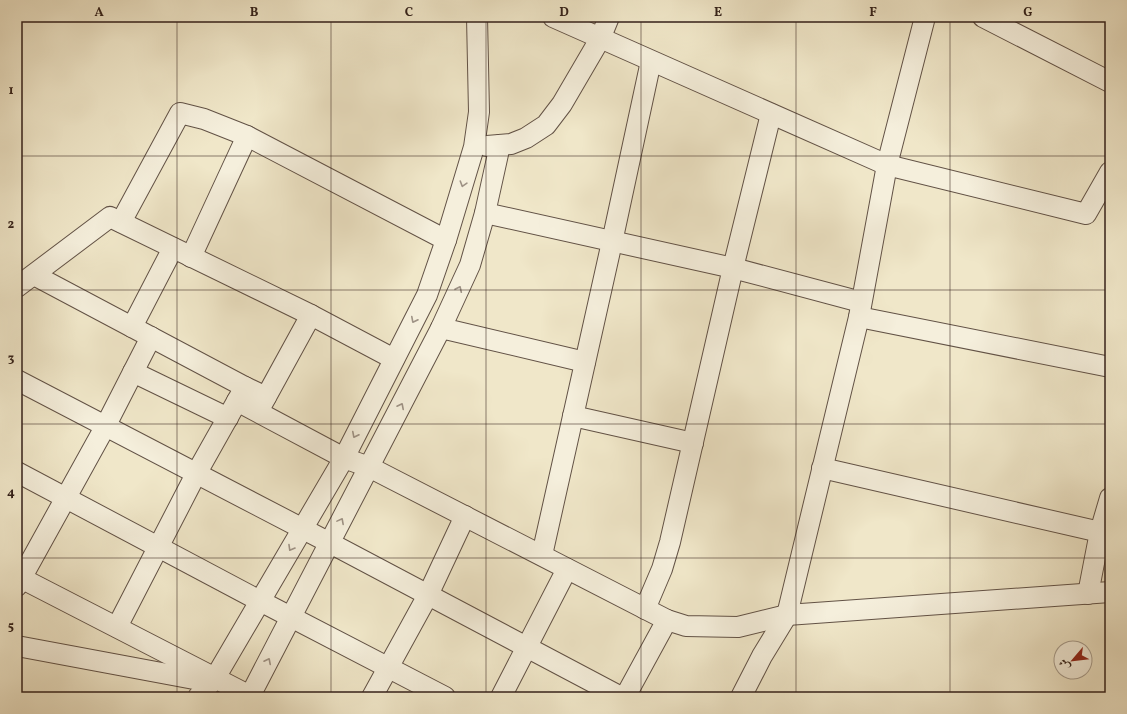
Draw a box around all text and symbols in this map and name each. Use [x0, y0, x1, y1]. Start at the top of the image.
text: A [94, 4, 104, 22]
text: B [250, 4, 259, 22]
text: C [405, 4, 413, 22]
text: D [559, 4, 569, 22]
text: E [714, 4, 722, 22]
text: F [869, 4, 877, 22]
text: G [1023, 4, 1033, 22]
text: 1 [8, 82, 14, 100]
one-way arrow [459, 181, 468, 188]
text: 2 [8, 216, 15, 234]
one-way arrow [454, 286, 462, 294]
one-way arrow [411, 315, 419, 323]
text: 3 [8, 350, 15, 368]
one-way arrow [396, 403, 404, 410]
one-way arrow [352, 431, 360, 439]
text: 4 [7, 484, 15, 502]
one-way arrow [336, 518, 344, 525]
one-way arrow [289, 544, 296, 551]
text: 5 [8, 618, 14, 636]
north arrow [1053, 640, 1093, 680]
text: ش [1056, 656, 1075, 672]
one-way arrow [263, 658, 271, 666]

